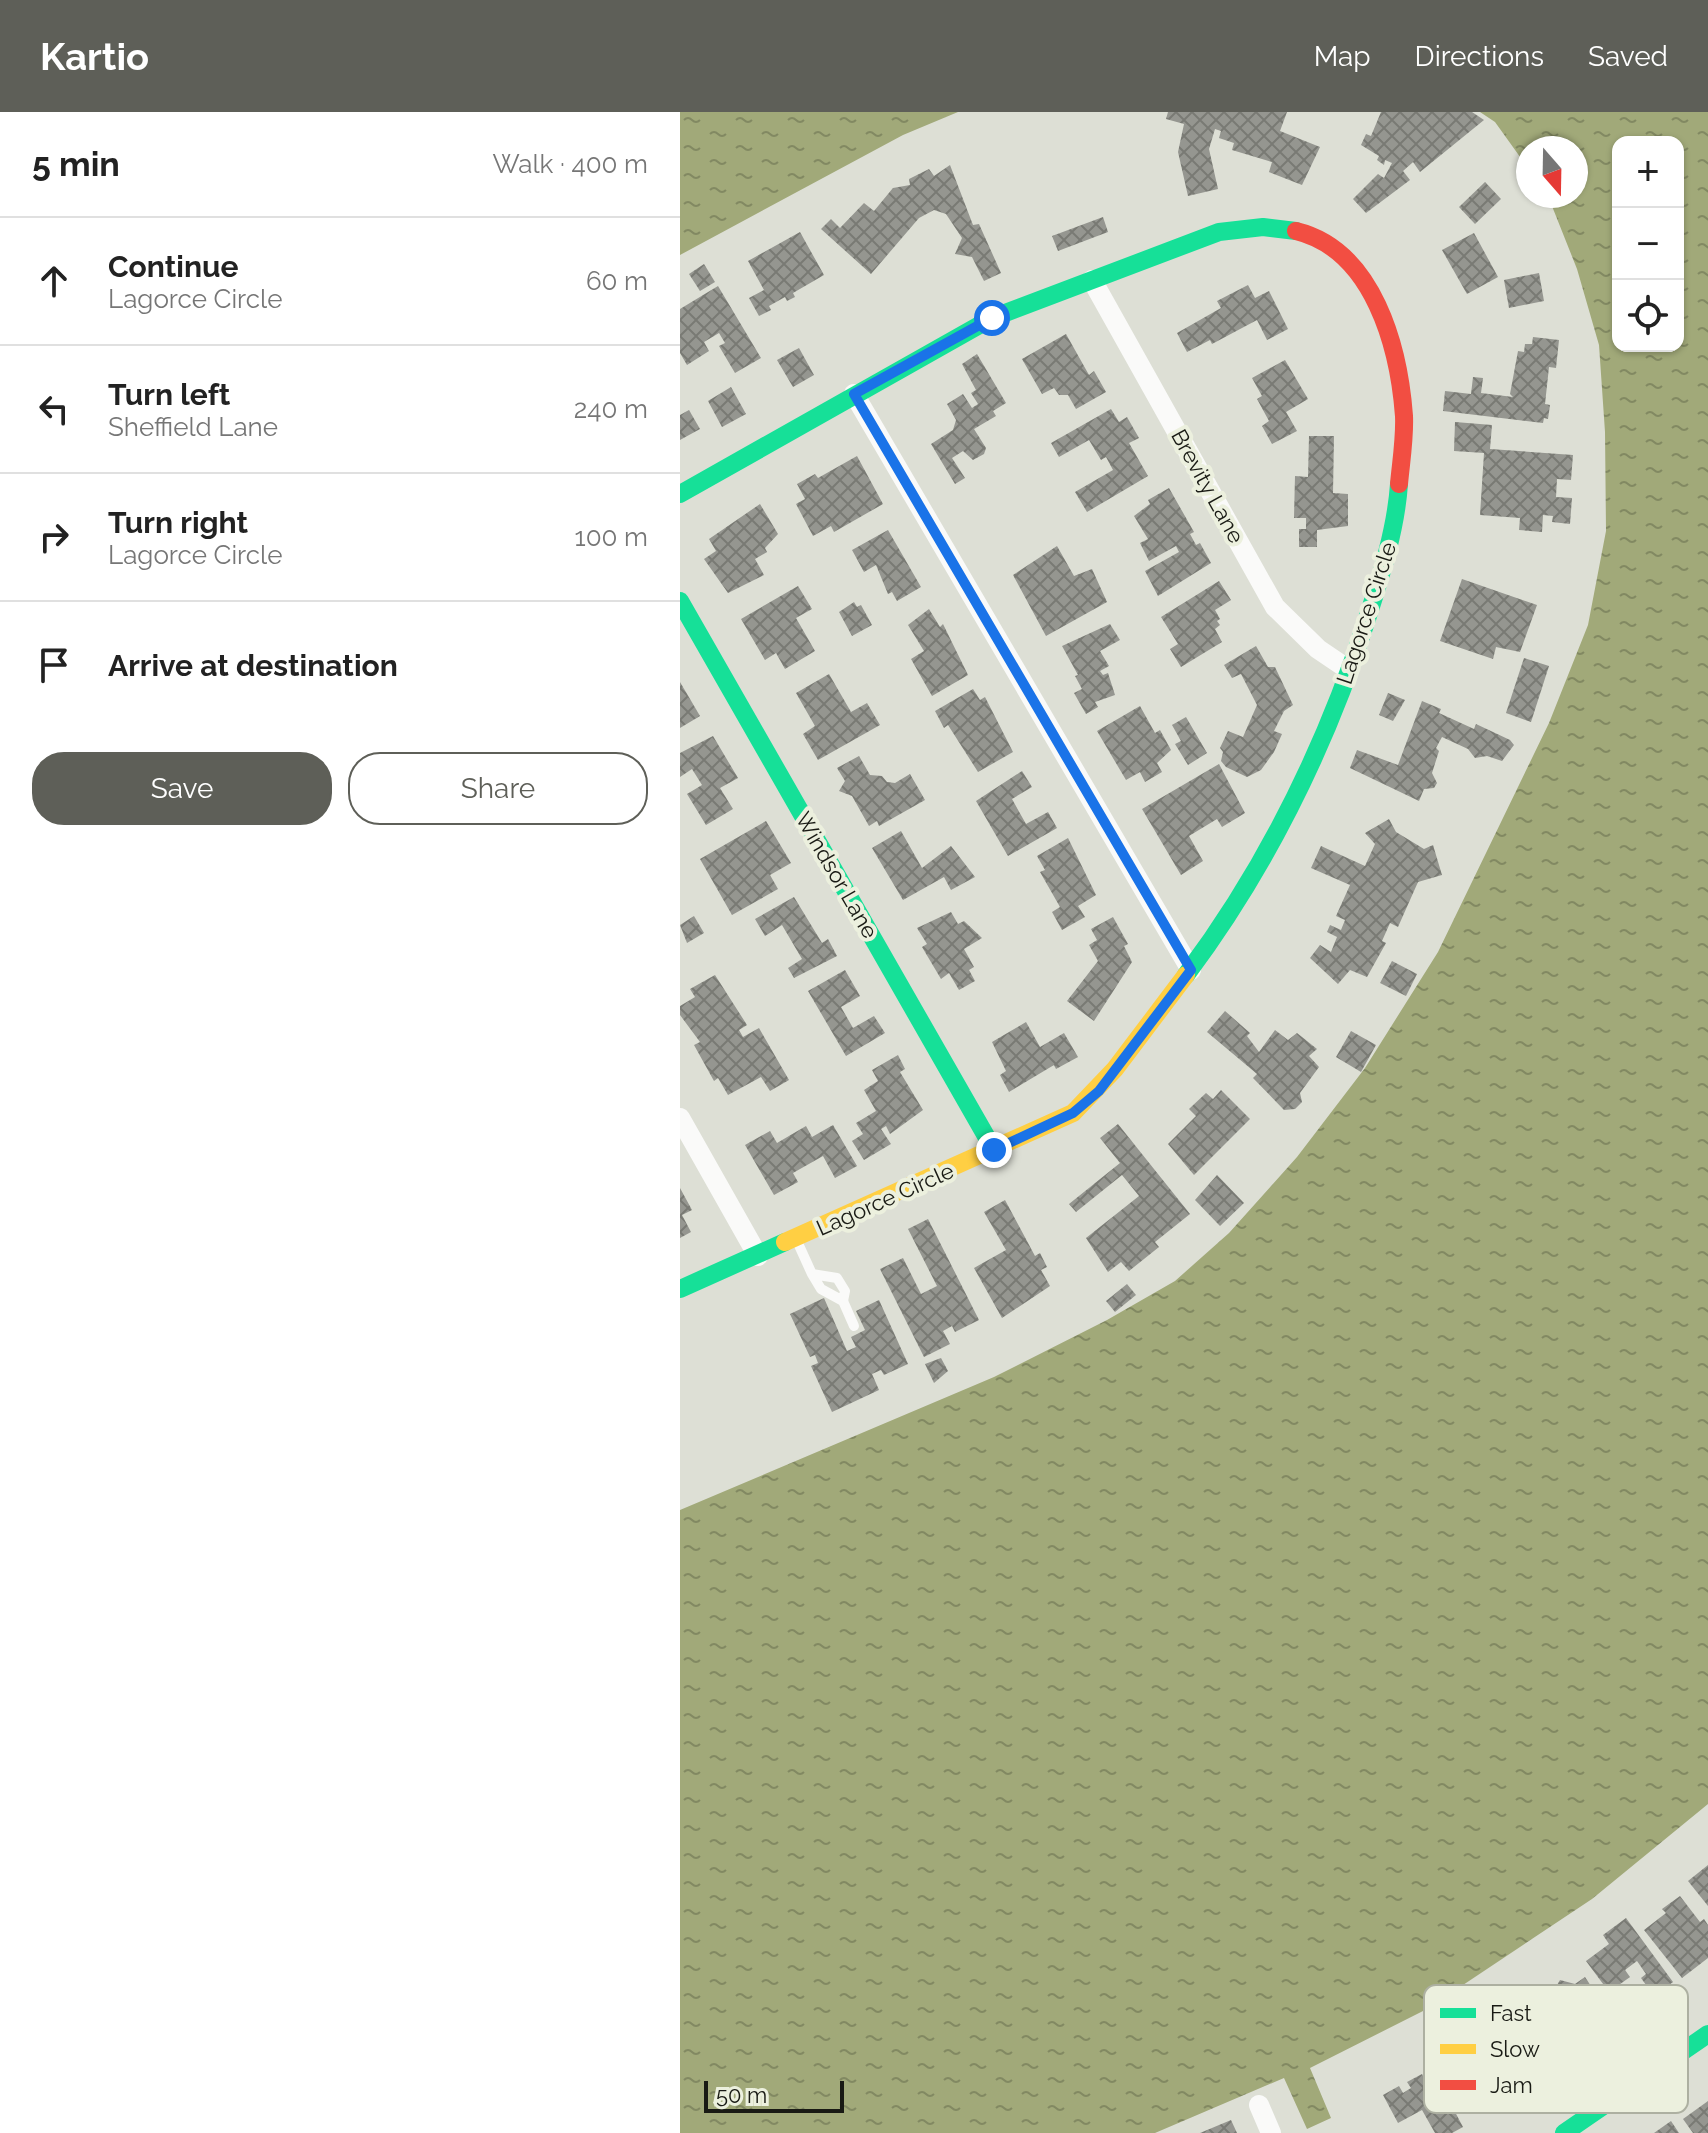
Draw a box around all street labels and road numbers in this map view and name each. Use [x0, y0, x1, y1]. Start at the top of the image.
street label: Brevity Lane [1166, 425, 1250, 547]
street label: Lagorce Circle [1331, 539, 1401, 687]
street label: Windsor Lane [790, 807, 884, 943]
street label: Lagorce Circle [812, 1157, 958, 1241]

